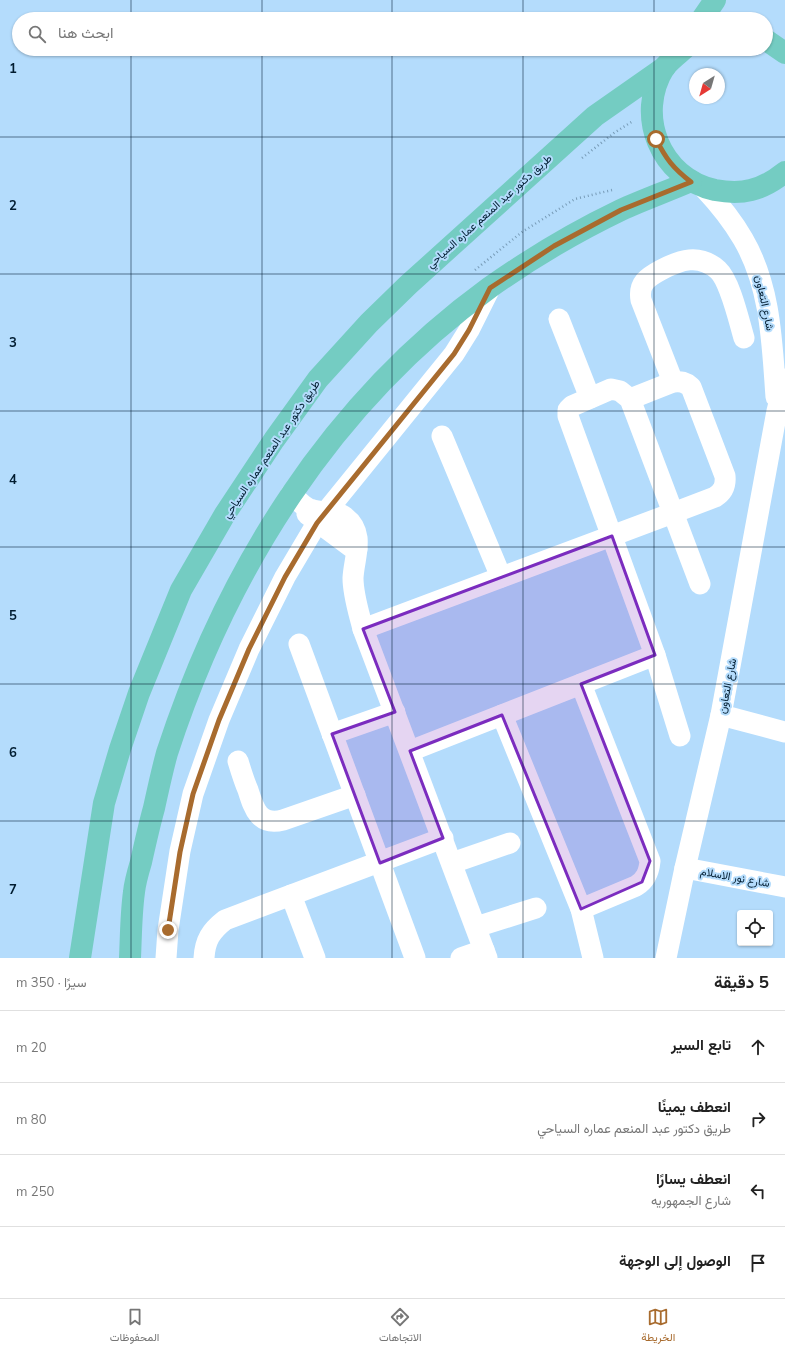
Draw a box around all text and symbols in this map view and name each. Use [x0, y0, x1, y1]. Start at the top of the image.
search box [12, 12, 773, 56]
icon: search [26, 23, 48, 45]
text: ابحث هنا [58, 23, 113, 42]
text: 1 [9, 60, 17, 76]
north arrow [689, 68, 725, 104]
route start [647, 130, 665, 148]
street label: طريق دكتور عبد المنعم عماره السياحي [423, 151, 557, 273]
text: 2 [9, 197, 17, 213]
street label: شارع التعاون [751, 274, 778, 332]
text: 3 [9, 334, 17, 350]
street label: طريق دكتور عبد المنعم عماره السياحي [219, 377, 325, 523]
text: 4 [9, 471, 17, 487]
text: 5 [9, 607, 17, 623]
street label: شارع التعاون [715, 657, 740, 715]
text: 6 [9, 744, 17, 760]
street label: شارع نور الاسلام [699, 864, 771, 891]
text: 7 [9, 881, 17, 897]
map controls [737, 910, 773, 946]
button: locate [737, 910, 773, 946]
route end [159, 921, 177, 939]
text: 5 دقيقة [714, 971, 769, 992]
text: سيرًا · 350 m [16, 974, 87, 990]
text: تابع السير [671, 1035, 731, 1054]
icon: ahead [747, 1036, 769, 1058]
text: 20 m [16, 1039, 46, 1055]
text: انعطف يمينًا [658, 1097, 731, 1116]
icon: right [747, 1108, 769, 1130]
text: 80 m [16, 1111, 46, 1127]
text: طريق دكتور عبد المنعم عماره السياحي [537, 1120, 731, 1136]
text: انعطف يسارًا [656, 1169, 731, 1188]
icon: left [747, 1180, 769, 1202]
text: 250 m [16, 1183, 54, 1199]
text: شارع الجمهوريه [651, 1192, 731, 1208]
text: الوصول إلى الوجهة [619, 1251, 731, 1270]
icon: arrive [747, 1252, 769, 1274]
tab: المحفوظات [110, 1306, 159, 1347]
tab: الاتجاهات [379, 1306, 422, 1347]
tab: الخريطة [641, 1306, 675, 1347]

